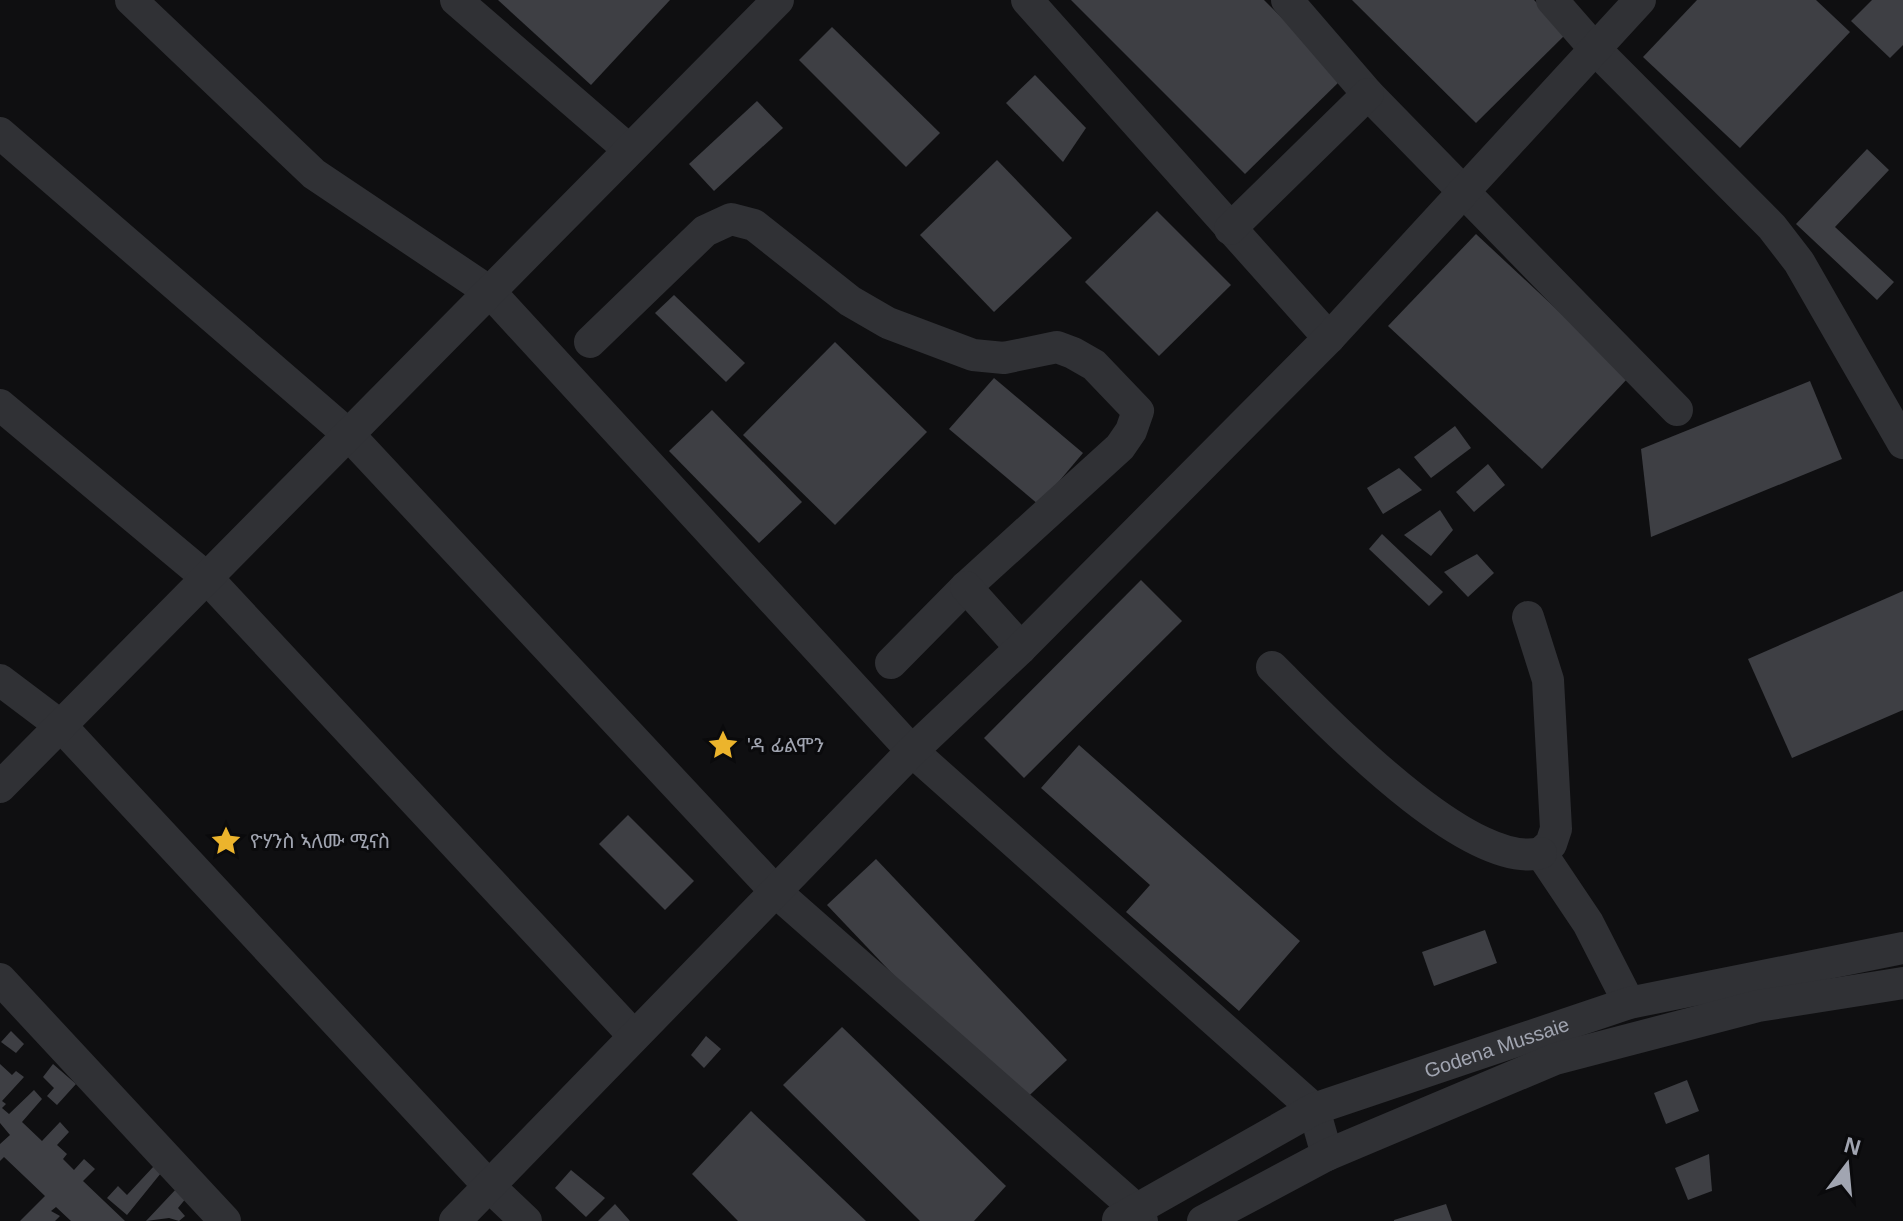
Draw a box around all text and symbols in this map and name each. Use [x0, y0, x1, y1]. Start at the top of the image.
place icon: 'ዳ ፊልሞን [706, 728, 740, 762]
place label: 'ዳ ፊልሞን [747, 734, 824, 756]
place icon: ዮሃንስ ኣለሙ ሚናስ [209, 824, 243, 858]
place label: ዮሃንስ ኣለሙ ሚናስ [250, 830, 390, 852]
street label: Godena Mussaie [1422, 1013, 1572, 1082]
north arrow [1807, 1125, 1887, 1205]
text: N [1841, 1132, 1863, 1160]

